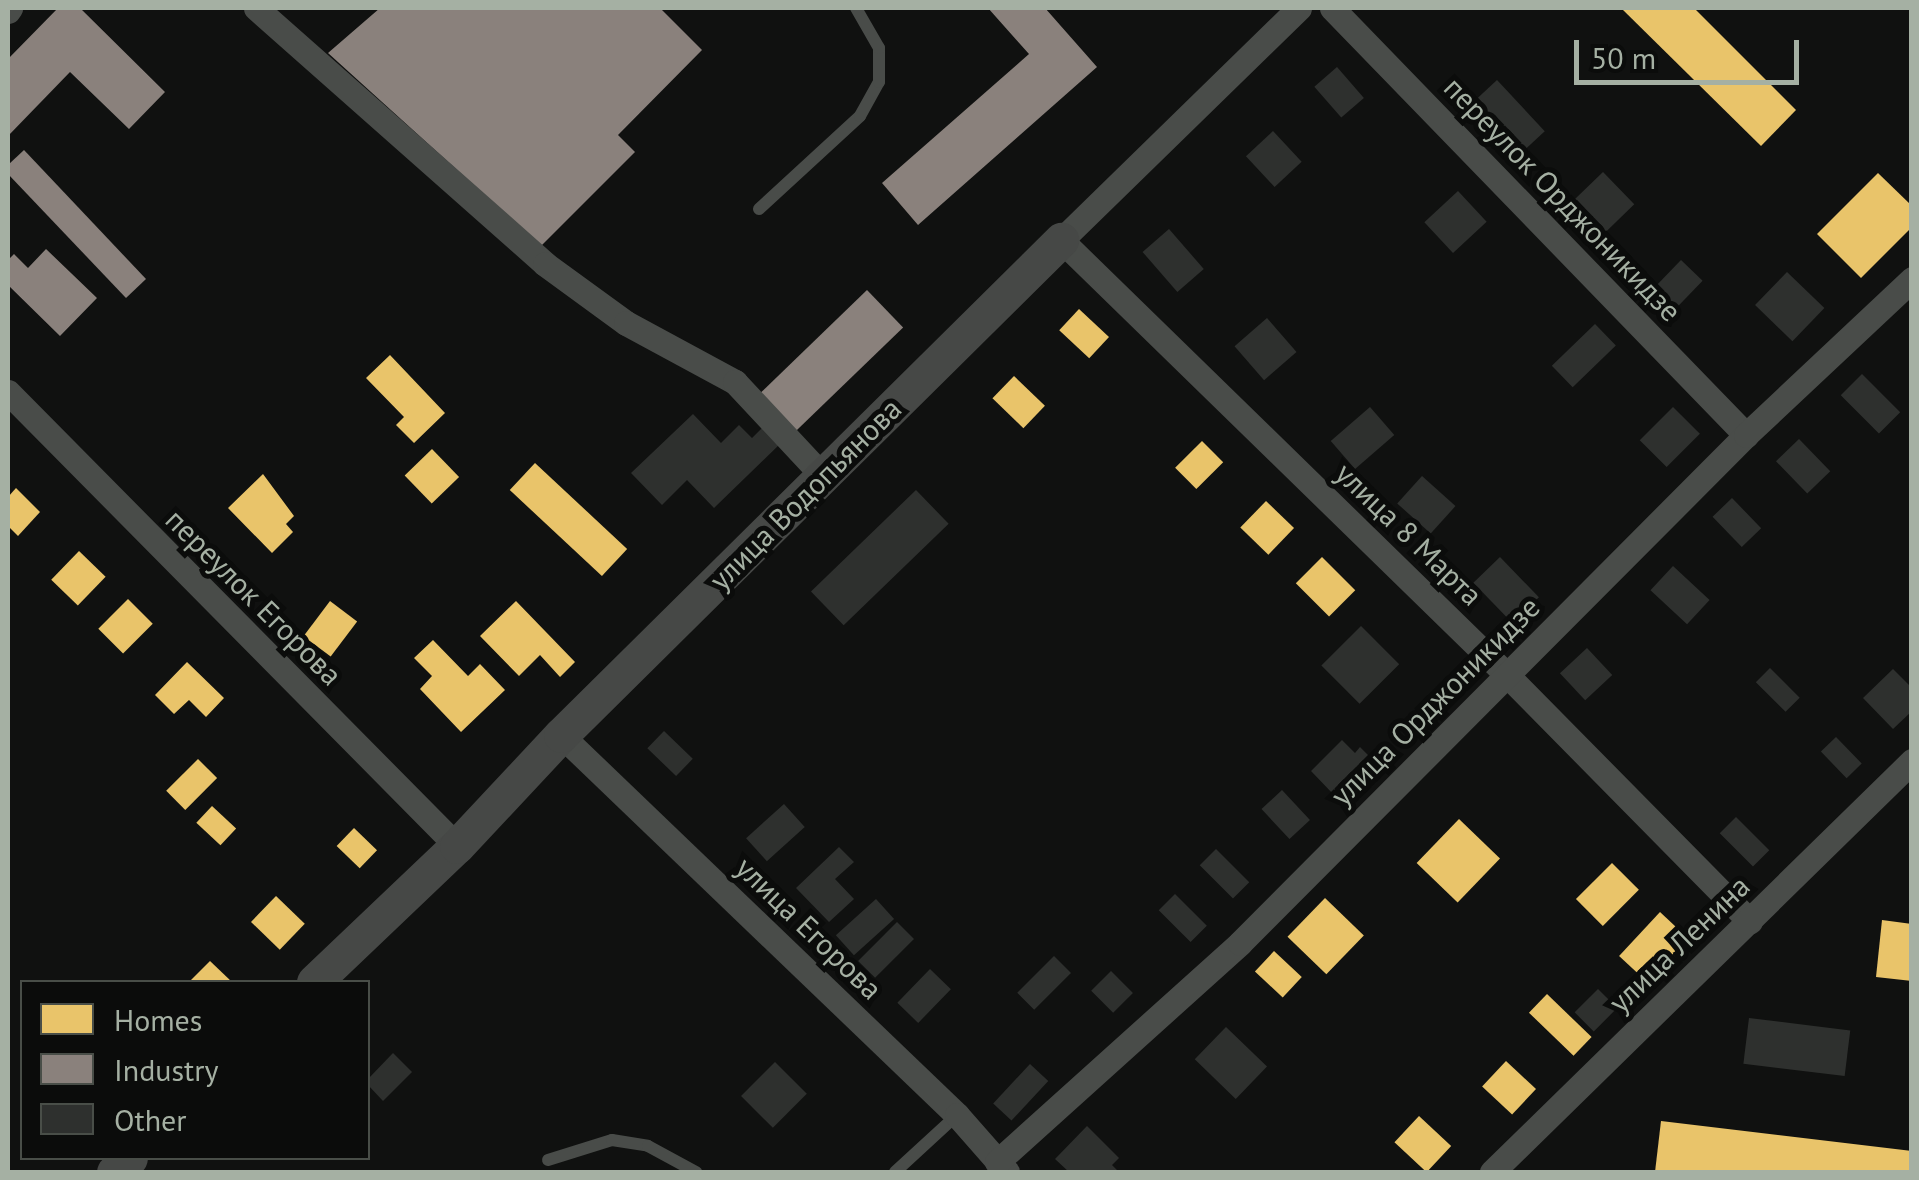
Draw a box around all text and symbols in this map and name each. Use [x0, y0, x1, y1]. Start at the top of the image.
scale bar [1579, 20, 1804, 82]
text: 50 m [1591, 38, 1656, 77]
street label: переулок Орджоникидзе [1437, 69, 1689, 329]
street label: улица Водопьянова [702, 391, 908, 597]
street label: улица 8 Марта [1328, 455, 1490, 613]
street label: переулок Егорова [158, 501, 350, 693]
street label: улица Орджоникидзе [1323, 589, 1547, 813]
street label: улица Егорова [728, 849, 890, 1007]
street label: улица Ленина [1601, 868, 1757, 1020]
legend [20, 980, 370, 1160]
text: Homes [114, 1000, 202, 1039]
text: Industry [114, 1050, 218, 1089]
text: Other [114, 1100, 187, 1139]

